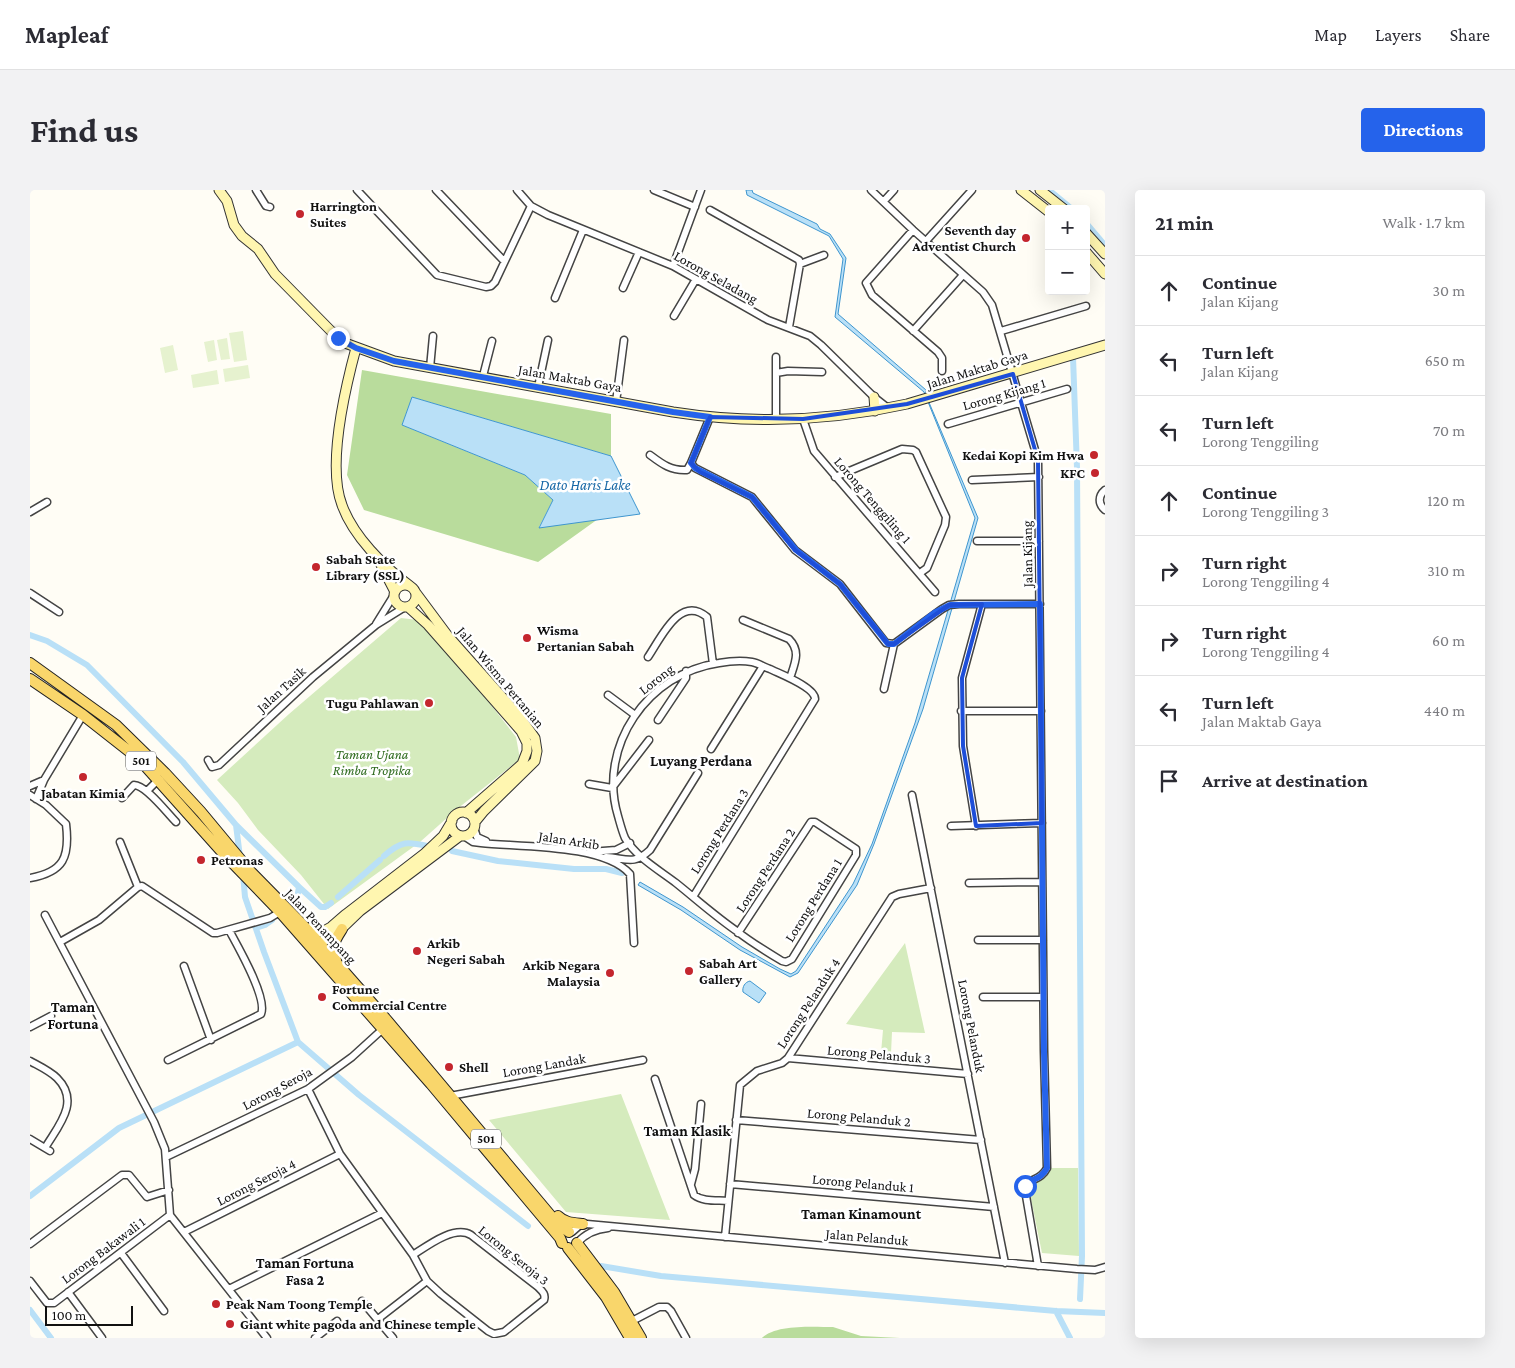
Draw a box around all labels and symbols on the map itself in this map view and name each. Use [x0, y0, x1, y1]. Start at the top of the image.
place label: Harrington Suites [310, 198, 377, 230]
marker: Harrington Suites [294, 208, 306, 220]
place label: Seventh day Adventist Church [911, 222, 1016, 254]
marker: Seventh day Adventist Church [1020, 232, 1032, 244]
street label: Lorong Seladang [671, 247, 761, 307]
route end [327, 327, 350, 350]
street label: Jalan Maktab Gaya [923, 346, 1030, 393]
street label: Jalan Maktab Gaya [515, 361, 623, 395]
street label: Lorong Kijang 1 [961, 374, 1048, 414]
place label: Kedai Kopi Kim Hwa [962, 447, 1084, 463]
marker: Kedai Kopi Kim Hwa [1088, 449, 1100, 461]
street label: Lorong Tenggiling 1 [831, 454, 915, 547]
place label: KFC [1060, 465, 1085, 481]
marker: KFC [1089, 467, 1101, 479]
water label: Dato Haris Lake [540, 477, 631, 493]
street label: Jalan Kijang [1018, 520, 1037, 590]
place label: Sabah State Library (SSL) [326, 551, 405, 584]
marker: Sabah State Library (SSL) [310, 561, 322, 573]
street label: Jalan Wisma Pertanian [453, 622, 548, 731]
place label: Wisma Pertanian Sabah [536, 622, 634, 654]
marker: Wisma Pertanian Sabah [521, 632, 533, 644]
street label: Lorong [635, 660, 677, 698]
street label: Jalan Tasik [252, 663, 309, 716]
place label: Tugu Pahlawan [326, 695, 419, 711]
marker: Tugu Pahlawan [423, 697, 435, 709]
park label: Taman Ujana Rimba Tropika [333, 746, 412, 778]
road number: 501 [126, 752, 156, 770]
district label: Luyang Perdana [650, 753, 753, 769]
marker: Jabatan Kimia [77, 771, 89, 783]
place label: Jabatan Kimia [39, 785, 125, 801]
street label: Lorong Perdana 3 [686, 786, 752, 876]
street label: Lorong Perdana 2 [732, 825, 798, 915]
street label: Jalan Arkib [535, 827, 601, 853]
place label: Petronas [211, 852, 263, 868]
marker: Petronas [195, 854, 207, 866]
street label: Lorong Perdana 1 [781, 855, 845, 945]
street label: Jalan Penampang [281, 884, 360, 967]
place label: Arkib Negeri Sabah [426, 935, 505, 967]
marker: Arkib Negeri Sabah [411, 945, 423, 957]
place label: Sabah Art Gallery [699, 955, 758, 987]
street label: Lorong Pelanduk 4 [773, 955, 843, 1051]
place label: Arkib Negara Malaysia [521, 957, 600, 989]
marker: Sabah Art Gallery [683, 965, 695, 977]
marker: Arkib Negara Malaysia [604, 967, 616, 979]
street label: Lorong Pelanduk [955, 978, 989, 1074]
place label: Fortune Commercial Centre [332, 981, 447, 1013]
marker: Fortune Commercial Centre [316, 991, 328, 1003]
district label: Taman Fortuna [47, 999, 99, 1032]
street label: Lorong Pelanduk 3 [827, 1042, 931, 1066]
street label: Lorong Landak [501, 1050, 587, 1080]
place label: Shell [459, 1059, 489, 1075]
marker: Shell [443, 1061, 455, 1073]
street label: Lorong Seroja [239, 1063, 316, 1114]
street label: Lorong Pelanduk 2 [807, 1105, 912, 1130]
district label: Taman Klasik [643, 1123, 731, 1139]
road number: 501 [471, 1130, 501, 1149]
street label: Lorong Seroja 4 [214, 1155, 299, 1210]
street label: Lorong Pelanduk 1 [812, 1171, 915, 1195]
route start [1014, 1175, 1037, 1198]
district label: Taman Kinamount [801, 1206, 922, 1222]
street label: Lorong Bakawali 1 [58, 1213, 148, 1287]
street label: Lorong Seroja 3 [475, 1222, 552, 1289]
street label: Jalan Pelanduk [823, 1225, 909, 1249]
district label: Taman Fortuna Fasa 2 [256, 1255, 355, 1288]
place label: Peak Nam Toong Temple [226, 1296, 373, 1312]
marker: Peak Nam Toong Temple [210, 1298, 222, 1310]
scale bar [45, 1303, 132, 1326]
place label: Giant white pagoda and Chinese temple [240, 1316, 476, 1332]
marker: Giant white pagoda and Chinese temple [224, 1318, 236, 1330]

